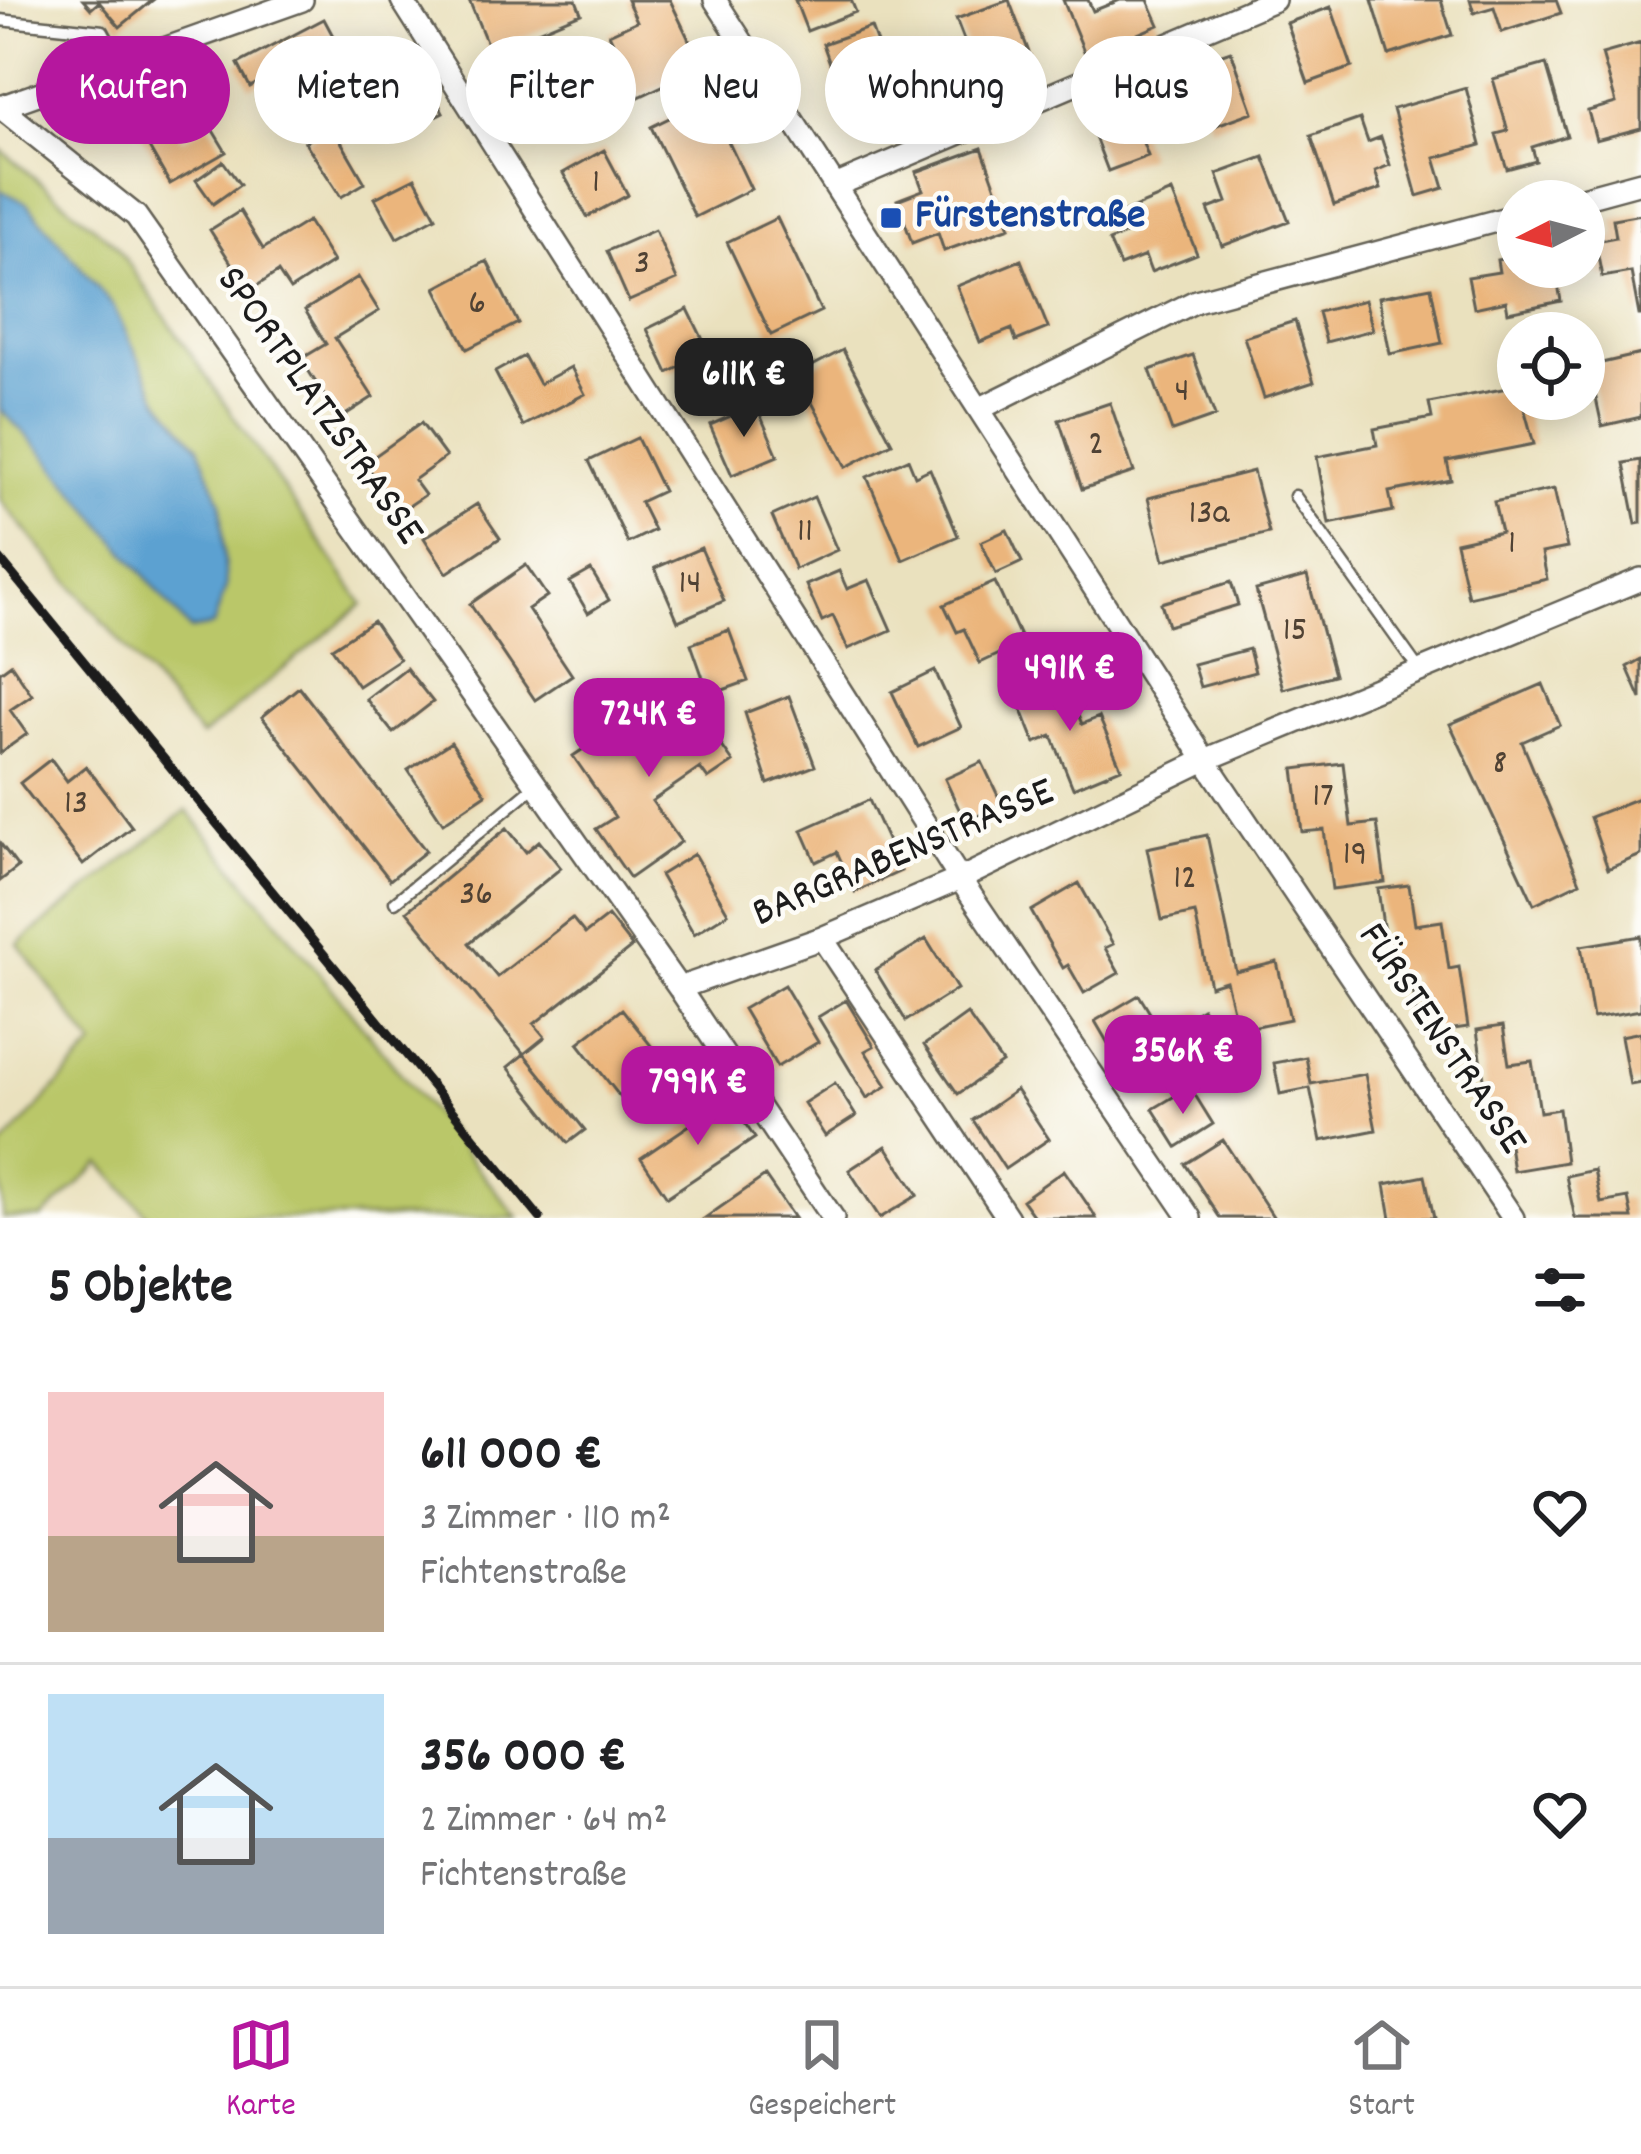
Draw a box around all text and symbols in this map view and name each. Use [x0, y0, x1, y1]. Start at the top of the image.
chip: Kaufen [36, 36, 230, 144]
chip: Mieten [254, 36, 442, 144]
chip: Filter [466, 36, 636, 144]
chip: Neu [660, 36, 801, 144]
chip: Wohnung [825, 36, 1047, 144]
chip: Haus [1071, 36, 1232, 144]
house number: 1 [592, 158, 600, 210]
north arrow [1497, 180, 1605, 288]
map controls [1497, 180, 1605, 420]
place label: Fürstenstraße [915, 188, 1145, 248]
marker: Fürstenstraße [878, 205, 904, 231]
house number: 3 [634, 239, 650, 291]
street label: SPORTPLATZSTRASSE [199, 255, 437, 559]
house number: 6 [468, 279, 486, 331]
button: locate [1497, 312, 1605, 420]
pin: 611K € [646, 338, 842, 440]
text: 611K € [702, 349, 786, 404]
house number: 4 [1175, 367, 1189, 419]
house number: 2 [1088, 420, 1104, 472]
house number: 13a [1189, 489, 1230, 541]
house number: 11 [797, 507, 813, 559]
house number: 1 [1508, 519, 1516, 571]
house number: 14 [679, 559, 701, 611]
house number: 15 [1283, 606, 1307, 658]
pin: 491K € [972, 632, 1168, 734]
text: 491K € [1024, 643, 1116, 698]
pin: 724K € [551, 678, 747, 780]
text: 724K € [601, 689, 697, 744]
house number: 8 [1493, 739, 1507, 791]
street label: BARGRABENSTRASSE [744, 764, 1064, 946]
house number: 17 [1312, 772, 1334, 824]
house number: 13 [64, 779, 88, 831]
house number: 19 [1343, 830, 1367, 882]
house number: 12 [1173, 854, 1197, 906]
house number: 36 [459, 870, 493, 922]
street label: FÜRSTENSTRASSE [1340, 912, 1540, 1168]
pin: 356K € [1085, 1015, 1281, 1117]
text: 356K € [1131, 1026, 1235, 1081]
pin: 799K € [600, 1046, 796, 1148]
text: 799K € [648, 1057, 748, 1112]
text: 5 Objekte [48, 1254, 233, 1326]
icon: filters [1527, 1257, 1593, 1323]
text: 611 000 € [420, 1421, 603, 1493]
icon: home [144, 1440, 288, 1584]
icon: heart [1527, 1479, 1593, 1545]
text: 3 Zimmer · 110 m² [420, 1493, 671, 1548]
text: Fichtenstraße [420, 1548, 627, 1603]
text: 356 000 € [420, 1723, 626, 1795]
icon: home [144, 1742, 288, 1886]
icon: heart [1527, 1781, 1593, 1847]
text: 2 Zimmer · 64 m² [420, 1795, 668, 1850]
text: Fichtenstraße [420, 1850, 627, 1905]
tab: Karte [226, 2012, 296, 2131]
tab: Gespeichert [748, 2012, 896, 2131]
tab: Start [1348, 2012, 1415, 2131]

